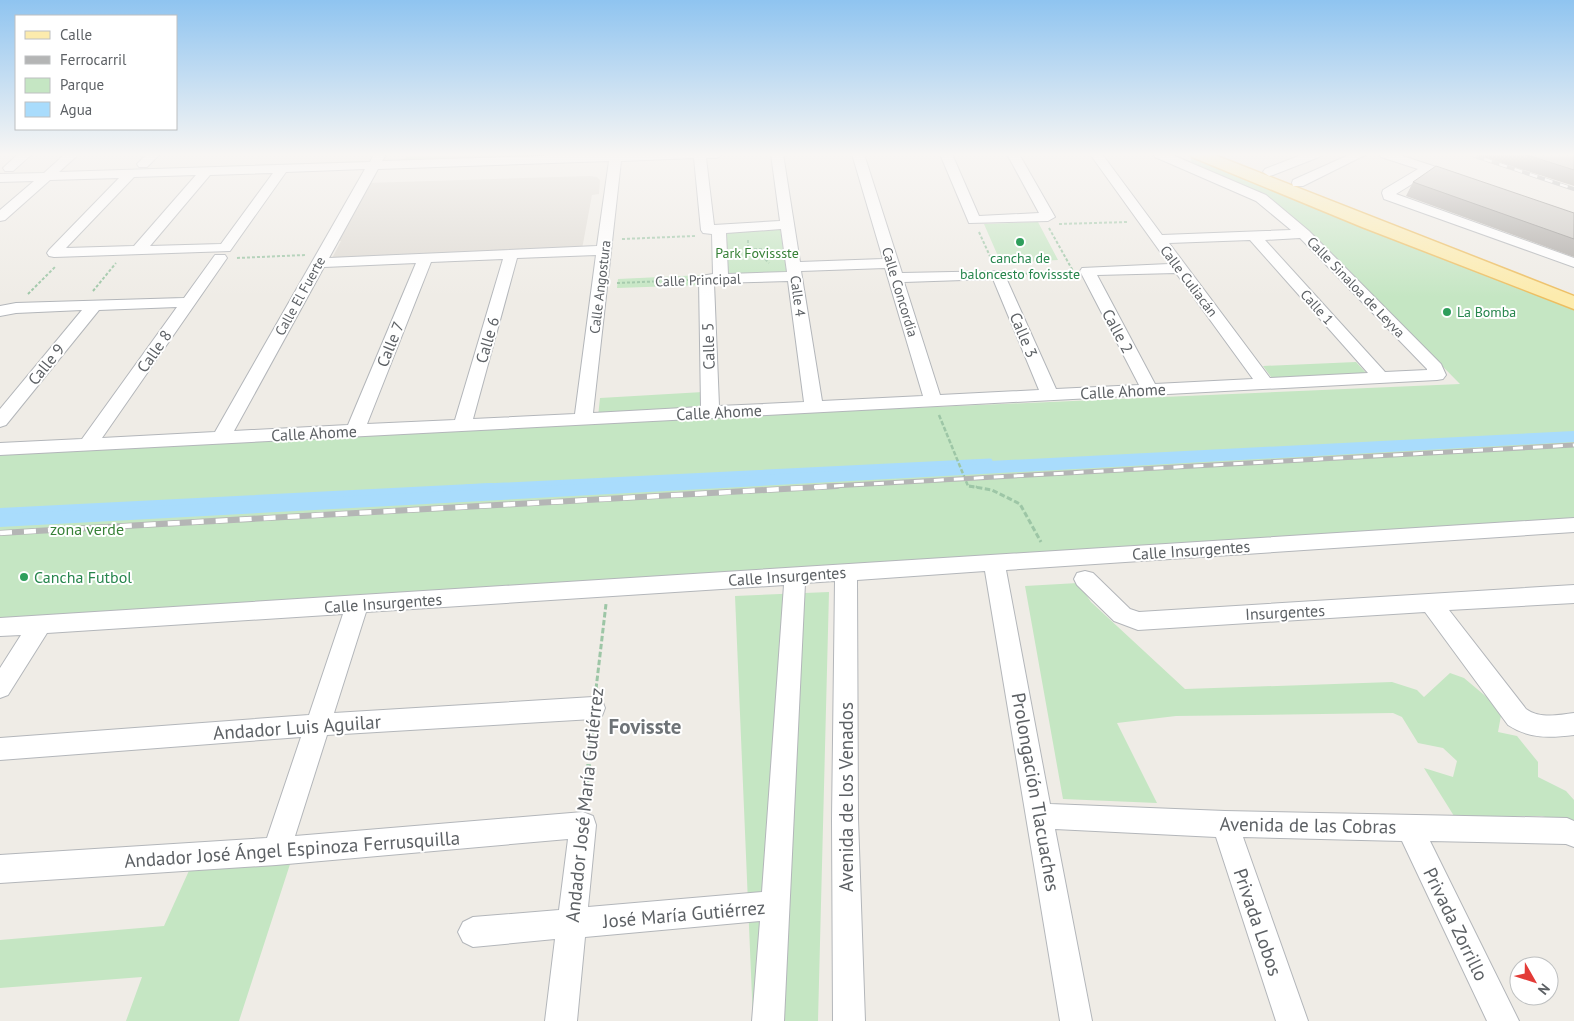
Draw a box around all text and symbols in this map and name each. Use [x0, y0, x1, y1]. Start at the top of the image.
legend [15, 15, 178, 130]
text: Calle [60, 25, 92, 44]
text: Ferrocarril [60, 50, 127, 69]
text: Parque [60, 75, 104, 94]
text: Agua [60, 100, 92, 119]
street label: Calle Sinaloa de Leyva [1303, 233, 1409, 341]
marker: cancha de baloncesto fovissste [1014, 236, 1026, 248]
street label: Calle Angostura [585, 239, 615, 335]
street label: Calle Culiacán [1156, 242, 1222, 320]
park label: Park Fovissste [715, 244, 799, 262]
street label: Calle Concordia [878, 245, 922, 339]
place label: cancha de baloncesto fovissste [960, 249, 1080, 283]
street label: Calle El Fuerte [271, 253, 329, 339]
street label: Calle Principal [655, 270, 741, 290]
street label: Calle 4 [786, 274, 810, 318]
street label: Calle 1 [1296, 286, 1338, 328]
place label: La Bomba [1457, 303, 1516, 321]
street label: Calle 2 [1098, 305, 1138, 357]
marker: La Bomba [1441, 306, 1453, 318]
street label: Calle 3 [1006, 309, 1042, 361]
street label: Calle 6 [471, 315, 503, 365]
street label: Calle 7 [372, 318, 408, 370]
street label: Calle 5 [697, 322, 719, 370]
street label: Calle 8 [132, 326, 176, 376]
street label: Calle 9 [23, 339, 69, 389]
street label: Calle Ahome [1080, 379, 1166, 403]
street label: Calle Ahome [676, 400, 762, 424]
street label: Calle Ahome [271, 421, 357, 445]
park label: zona verde [50, 519, 124, 539]
street label: Calle Insurgentes [1131, 536, 1251, 564]
street label: Calle Insurgentes [727, 562, 847, 590]
place label: Cancha Futbol [34, 567, 132, 587]
marker: Cancha Futbol [18, 571, 30, 583]
street label: Calle Insurgentes [323, 589, 443, 617]
street label: Insurgentes [1245, 600, 1326, 624]
street label: Andador José María Gutiérrez [560, 686, 608, 924]
street label: Prolongación Tlacuaches [1007, 691, 1065, 893]
street label: Avenida de los Venados [834, 702, 858, 892]
street label: Andador Luis Aguilar [212, 709, 382, 745]
district label: Fovisste [609, 713, 681, 740]
street label: Avenida de las Cobras [1219, 811, 1397, 839]
street label: Andador José Ángel Espinoza Ferrusquilla [123, 825, 461, 873]
street label: Privada Zorrillo [1418, 863, 1494, 985]
street label: Privada Lobos [1228, 865, 1288, 979]
street label: José María Gutiérrez [601, 895, 766, 933]
north arrow [1509, 956, 1559, 1006]
text: N [1534, 980, 1554, 998]

